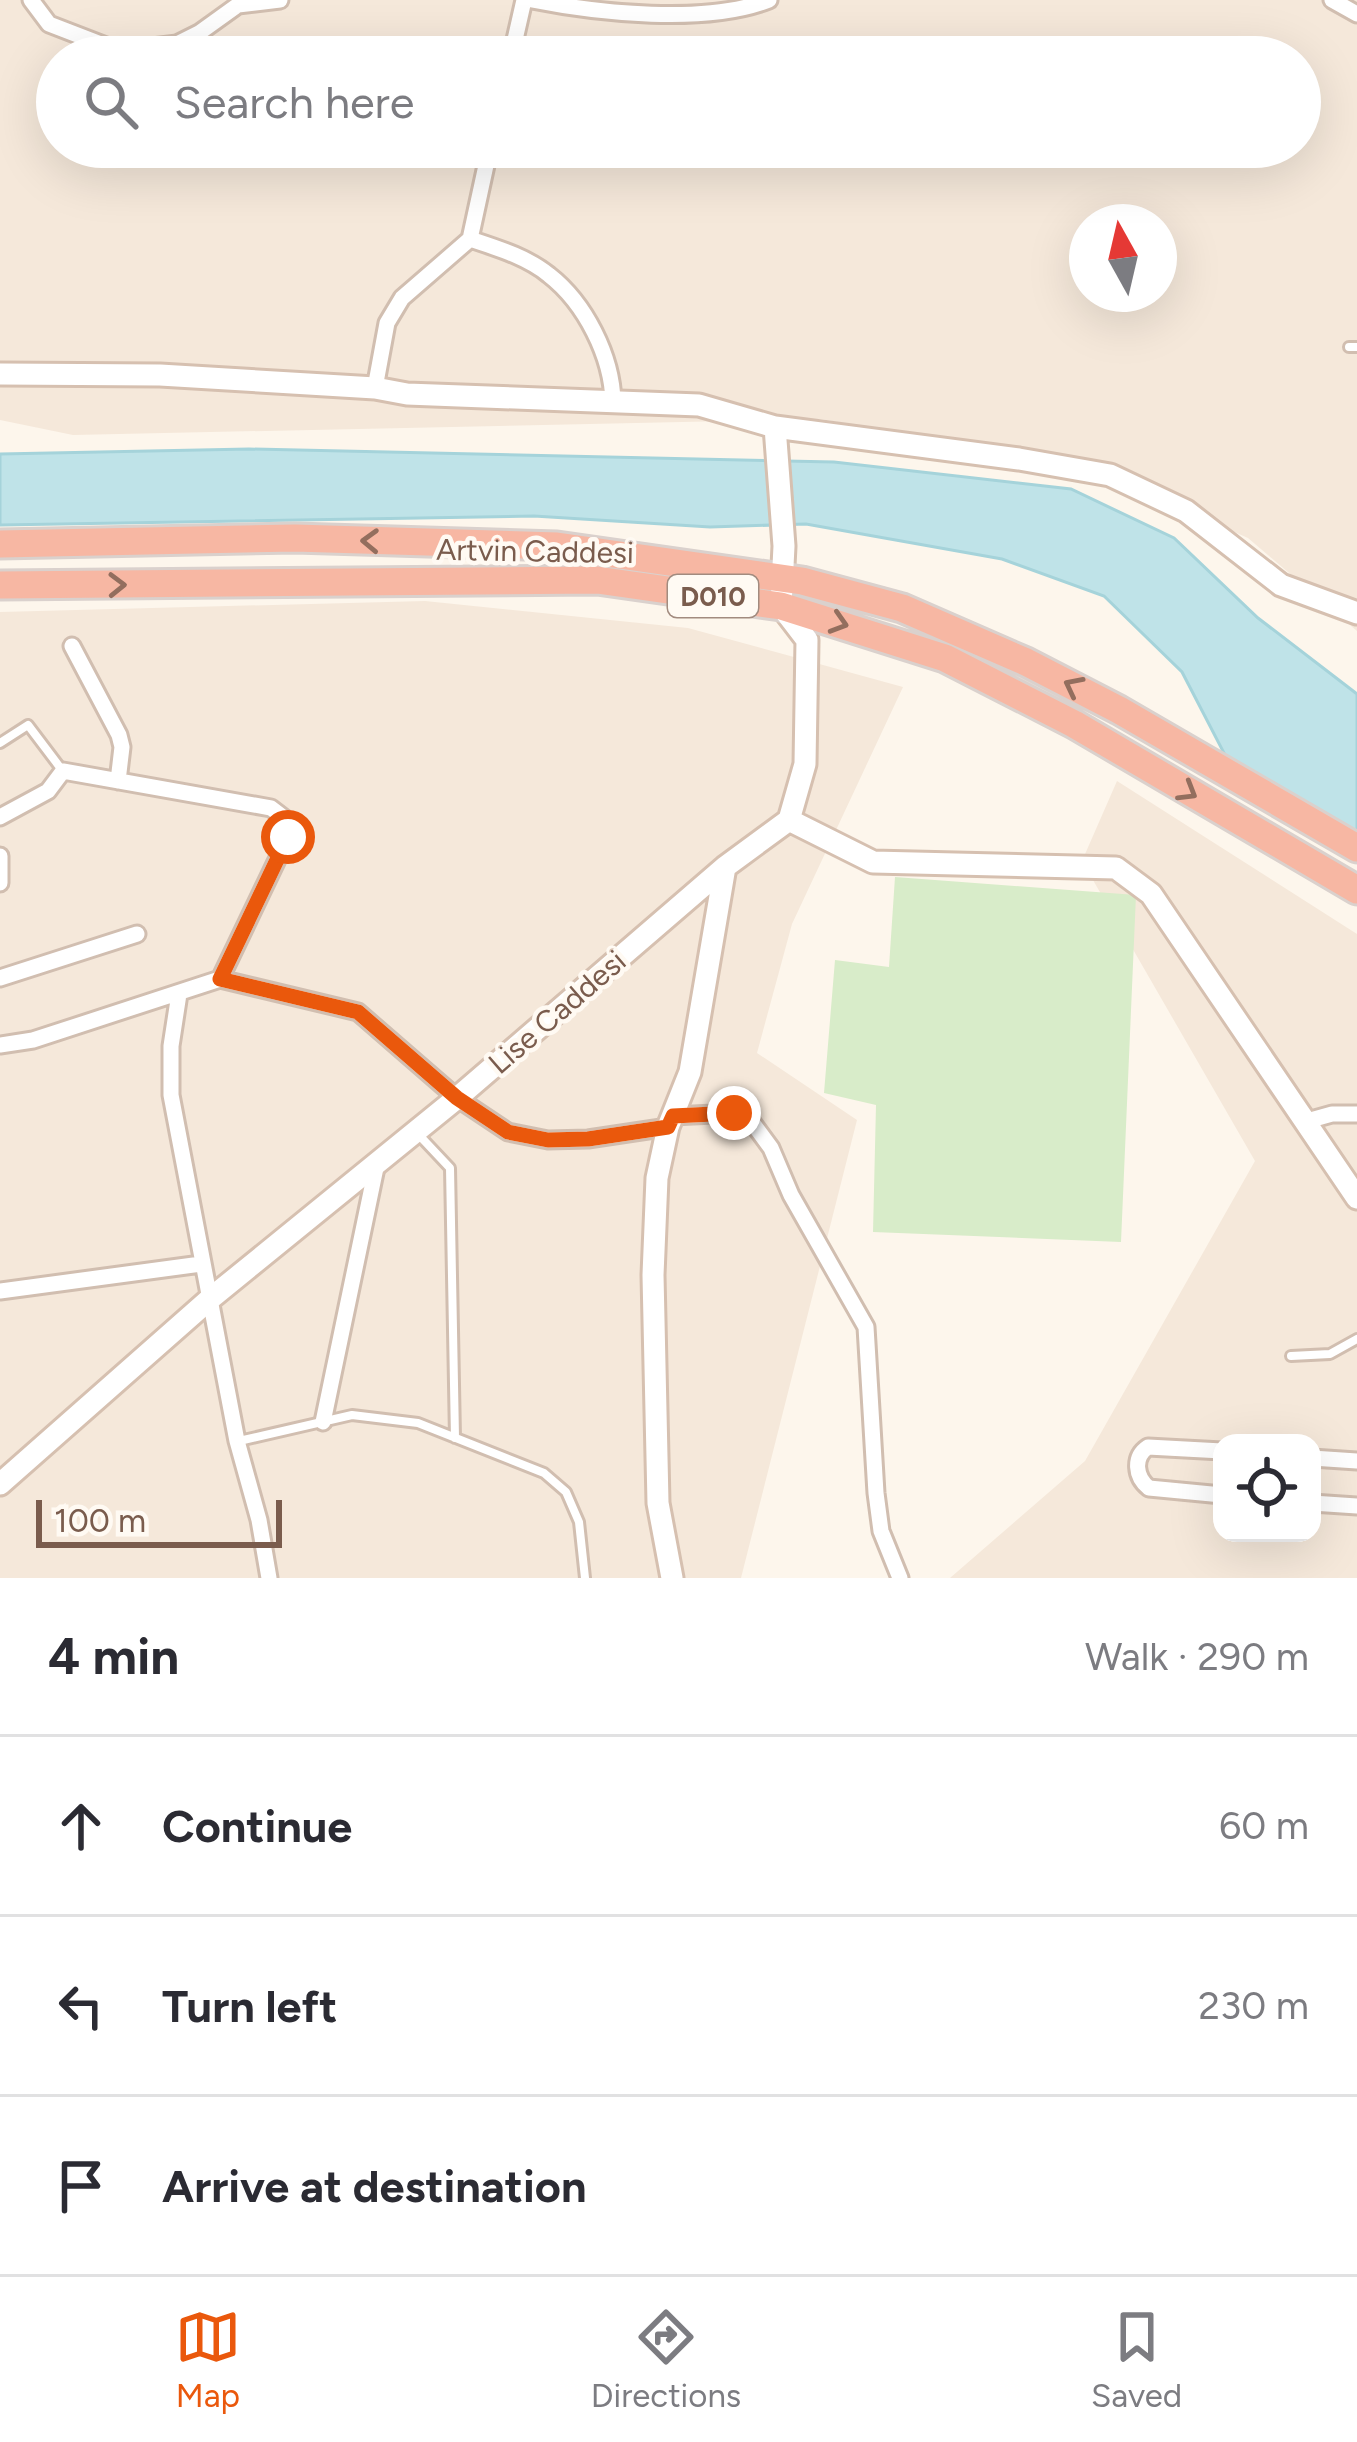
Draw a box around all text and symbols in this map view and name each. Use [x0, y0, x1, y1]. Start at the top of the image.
search box [36, 36, 1321, 168]
icon: search [78, 69, 144, 135]
text: Search here [174, 75, 414, 129]
north arrow [1069, 204, 1177, 312]
one-way arrow [361, 528, 379, 554]
street label: Artvin Caddesi [436, 531, 634, 571]
one-way arrow [108, 573, 127, 599]
road number: D010 [668, 575, 758, 617]
one-way arrow [828, 609, 849, 634]
one-way arrow [1064, 677, 1085, 701]
one-way arrow [1176, 778, 1197, 800]
route start [261, 810, 315, 864]
street label: Lise Caddesi [481, 942, 633, 1082]
route end [707, 1086, 761, 1140]
map controls [1213, 1434, 1321, 1542]
button: locate [1213, 1434, 1321, 1542]
scale bar [36, 1494, 282, 1547]
text: 100 m [54, 1501, 146, 1540]
text: 4 min [48, 1626, 179, 1687]
text: Walk · 290 m [1085, 1633, 1309, 1680]
icon: ahead [48, 1793, 114, 1859]
text: Continue [162, 1799, 352, 1853]
text: 60 m [1219, 1802, 1309, 1849]
icon: left [48, 1973, 114, 2039]
text: Turn left [162, 1979, 337, 2033]
text: 230 m [1198, 1982, 1309, 2029]
icon: arrive [48, 2153, 114, 2219]
text: Arrive at destination [162, 2159, 586, 2213]
tab: Map [175, 2304, 241, 2415]
tab: Directions [591, 2304, 741, 2415]
tab: Saved [1091, 2304, 1182, 2415]

